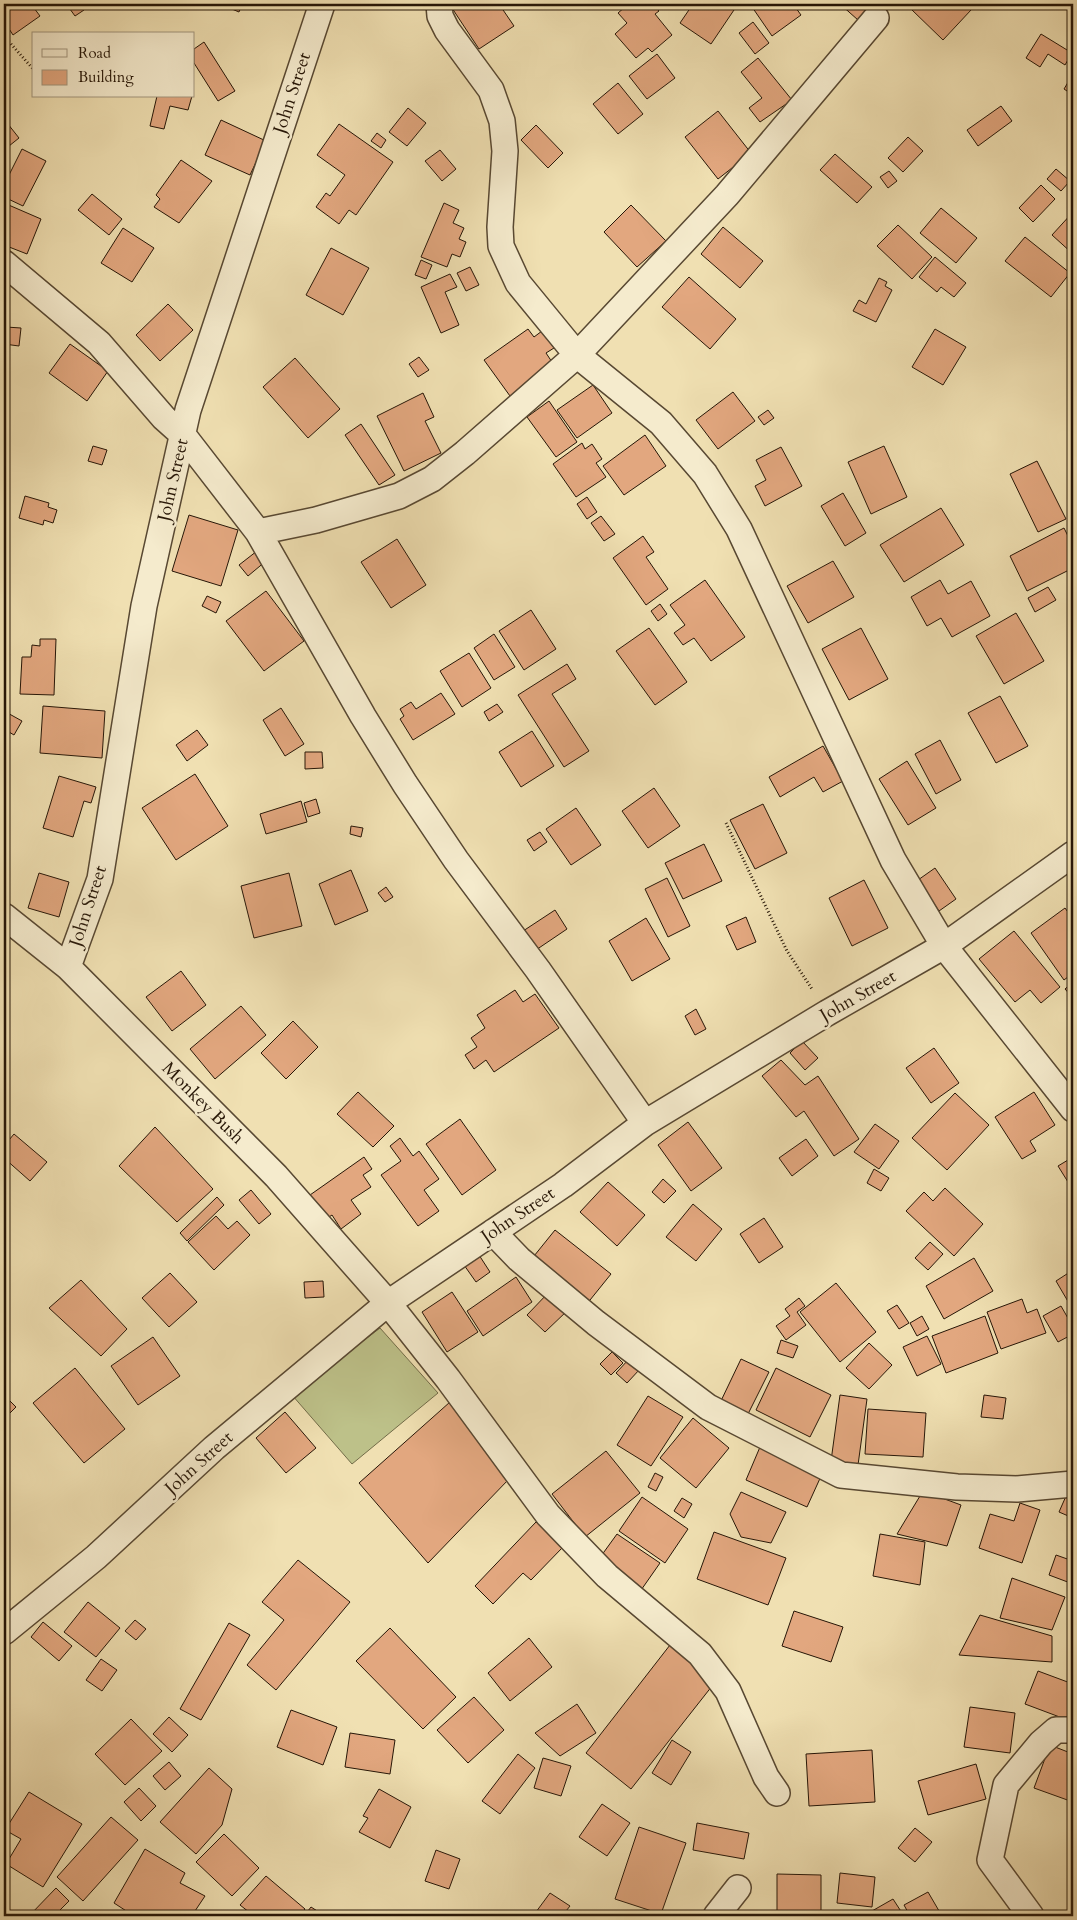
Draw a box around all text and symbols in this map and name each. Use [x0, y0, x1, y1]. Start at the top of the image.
legend [32, 32, 195, 98]
text: Road [78, 43, 111, 63]
street label: John Street [266, 49, 317, 140]
text: Building [78, 67, 134, 87]
street label: John Street [151, 436, 195, 527]
street label: John Street [62, 862, 113, 953]
street label: John Street [813, 964, 901, 1029]
street label: Monkey Bush [156, 1056, 250, 1150]
street label: John Street [474, 1181, 560, 1251]
street label: John Street [157, 1425, 239, 1502]

